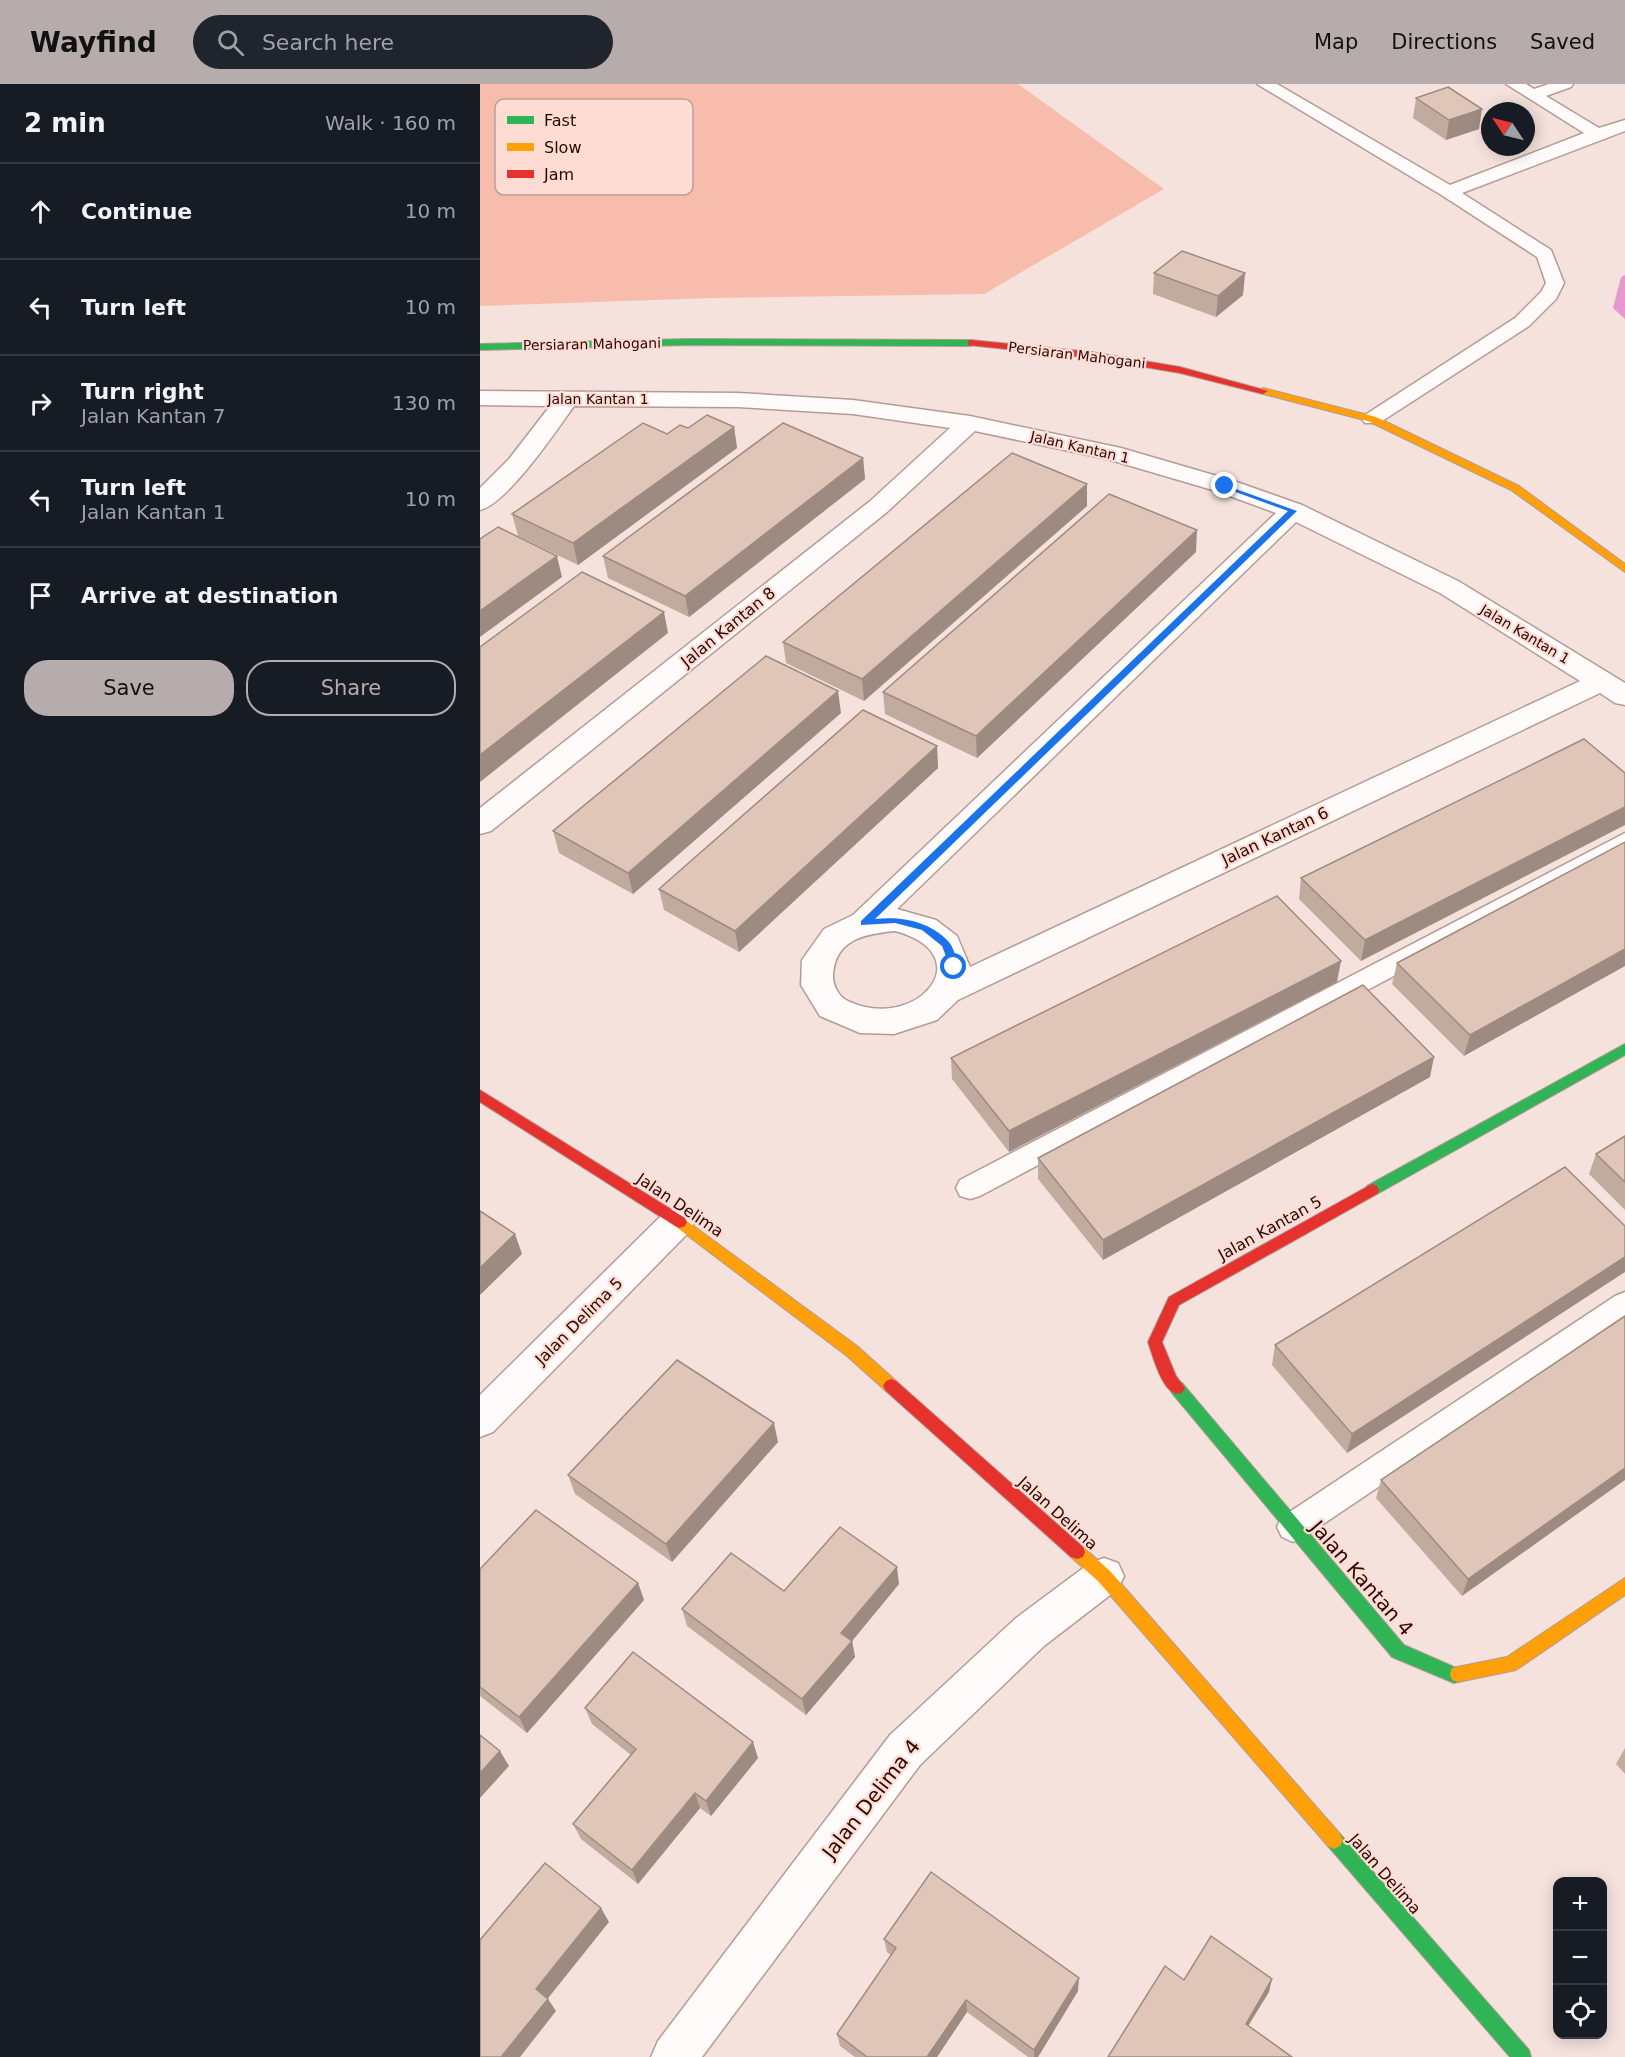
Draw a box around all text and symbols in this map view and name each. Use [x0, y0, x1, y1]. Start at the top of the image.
search box [193, 15, 613, 69]
text: Wayfind [30, 26, 157, 59]
icon: search [214, 26, 247, 59]
text: Search here [262, 30, 394, 55]
text: Map [1314, 30, 1358, 54]
text: Directions [1391, 30, 1497, 54]
text: Saved [1530, 30, 1595, 54]
legend [495, 99, 693, 195]
north arrow [1481, 102, 1535, 156]
text: 2 min [24, 108, 106, 138]
text: Walk · 160 m [325, 111, 456, 135]
text: Fast [544, 111, 576, 130]
text: Slow [544, 138, 581, 157]
text: Jam [543, 165, 574, 184]
icon: ahead [24, 195, 57, 228]
text: Continue [81, 199, 192, 224]
text: 10 m [405, 199, 456, 223]
icon: left [24, 291, 57, 324]
text: Turn left [81, 295, 186, 320]
text: 10 m [405, 295, 456, 319]
street label: Persiaran Mahogani [523, 335, 661, 353]
street label: Persiaran Mahogani [1008, 339, 1146, 371]
text: Turn right [81, 379, 204, 404]
icon: right [24, 387, 57, 420]
text: 130 m [392, 391, 456, 415]
street label: Jalan Kantan 1 [546, 391, 649, 407]
text: Jalan Kantan 7 [81, 404, 226, 428]
street label: Jalan Kantan 1 [1028, 428, 1131, 466]
route end [1211, 472, 1237, 498]
text: Turn left [81, 475, 186, 500]
icon: left [24, 483, 57, 516]
text: 10 m [405, 487, 456, 511]
text: Jalan Kantan 1 [81, 500, 226, 524]
icon: arrive [24, 579, 57, 612]
text: Arrive at destination [81, 583, 338, 608]
street label: Jalan Kantan 8 [676, 583, 779, 671]
street label: Jalan Kantan 1 [1477, 601, 1572, 667]
button: Save [24, 660, 234, 716]
button: Share [246, 660, 456, 716]
street label: Jalan Kantan 6 [1218, 803, 1331, 869]
route start [940, 953, 966, 979]
street label: Jalan Delima [632, 1168, 727, 1241]
street label: Jalan Kantan 5 [1214, 1192, 1325, 1265]
street label: Jalan Delima 5 [531, 1273, 627, 1369]
street label: Jalan Delima [1014, 1472, 1102, 1554]
street label: Jalan Kantan 4 [1304, 1514, 1418, 1640]
street label: Jalan Delima 4 [816, 1735, 925, 1865]
street label: Jalan Delima [1344, 1829, 1425, 1918]
map controls [1553, 1877, 1607, 2039]
button: + [1553, 1877, 1607, 1931]
button: − [1553, 1931, 1607, 1985]
button: locate [1553, 1985, 1607, 2039]

